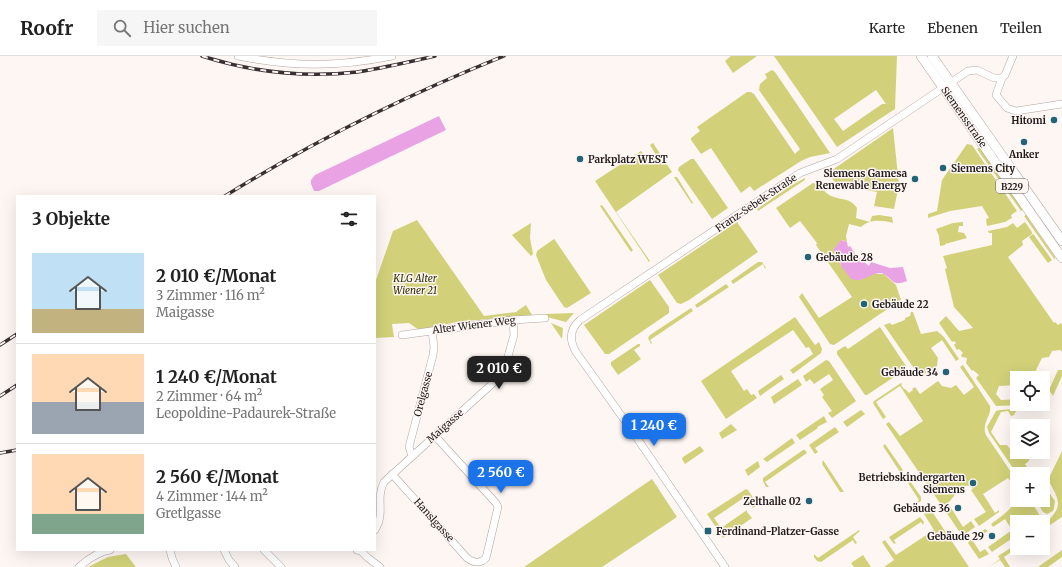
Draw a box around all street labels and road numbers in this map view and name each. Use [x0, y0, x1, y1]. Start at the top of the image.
street label: Siemensstraße [938, 84, 990, 150]
street label: Franz-Sebek-Straße [713, 171, 799, 235]
road number: B229 [996, 179, 1028, 193]
street label: Alter Wiener Weg [431, 313, 516, 337]
street label: Orelgasse [411, 370, 435, 418]
street label: Maigasse [424, 406, 466, 446]
street label: Hanslgasse [411, 495, 457, 545]

